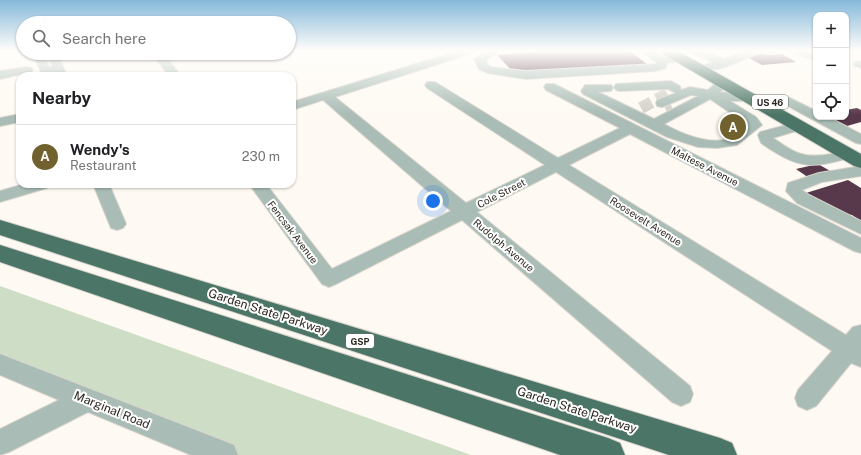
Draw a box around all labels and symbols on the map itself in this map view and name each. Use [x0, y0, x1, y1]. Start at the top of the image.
road number: US 46 [752, 95, 788, 109]
pin: A [720, 112, 746, 142]
street label: Maltese Avenue [669, 144, 741, 188]
street label: Cole Street [475, 176, 527, 210]
your location [423, 191, 443, 211]
street label: Roosevelt Avenue [608, 194, 684, 248]
street label: Fencsak Avenue [265, 198, 321, 266]
street label: Rudolph Avenue [471, 216, 537, 274]
street label: Garden State Parkway [207, 286, 330, 338]
road number: GSP [346, 334, 374, 348]
street label: Garden State Parkway [516, 384, 639, 436]
street label: Marginal Road [72, 388, 152, 432]

